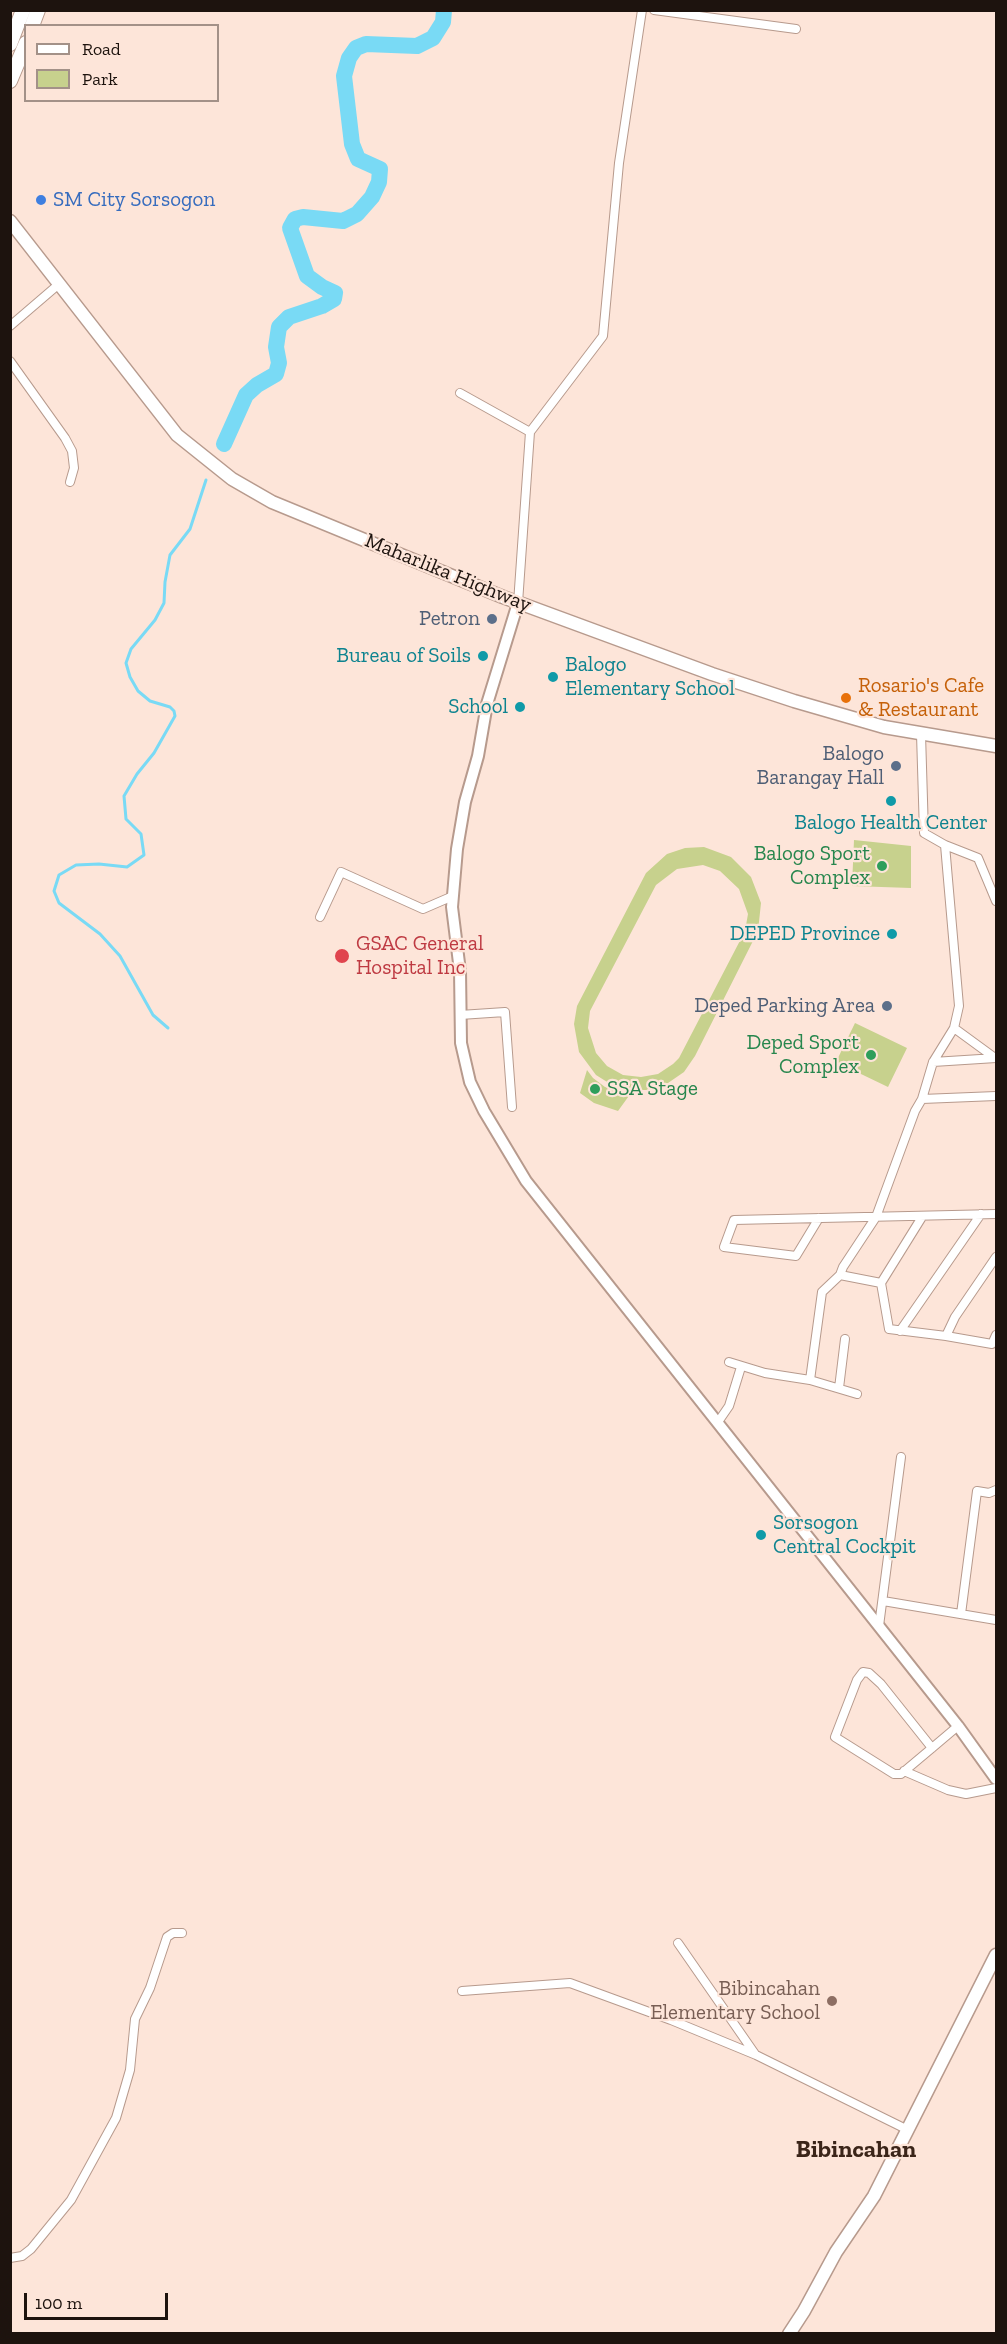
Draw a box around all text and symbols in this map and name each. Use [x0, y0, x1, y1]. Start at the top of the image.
legend [24, 24, 219, 102]
text: Road [82, 38, 121, 60]
text: Park [82, 68, 118, 90]
place label: SM City Sorsogon [53, 187, 215, 213]
marker: SM City Sorsogon [34, 193, 48, 207]
street label: Maharlika Highway [361, 528, 535, 618]
place label: Petron [419, 606, 480, 632]
marker: Petron [485, 612, 499, 626]
place label: Bureau of Soils [336, 643, 471, 669]
marker: Bureau of Soils [476, 649, 490, 663]
place label: Balogo Elementary School [565, 652, 735, 702]
marker: Balogo Elementary School [546, 670, 560, 684]
place label: Rosario's Cafe & Restaurant [858, 673, 984, 723]
marker: Rosario's Cafe & Restaurant [839, 691, 853, 705]
place label: School [448, 694, 508, 720]
marker: School [513, 700, 527, 714]
place label: Balogo Barangay Hall [757, 741, 884, 791]
marker: Balogo Barangay Hall [889, 759, 903, 773]
marker: Balogo Health Center [884, 794, 898, 808]
place label: Balogo Health Center [794, 810, 988, 836]
place label: Balogo Sport Complex [754, 841, 870, 891]
marker: Balogo Sport Complex [875, 859, 889, 873]
place label: DEPED Province [730, 921, 880, 947]
marker: DEPED Province [885, 927, 899, 941]
place label: GSAC General Hospital Inc [356, 931, 484, 981]
marker: GSAC General Hospital Inc [333, 947, 351, 965]
place label: Deped Parking Area [694, 993, 875, 1019]
marker: Deped Parking Area [880, 999, 894, 1013]
place label: Deped Sport Complex [746, 1030, 859, 1080]
marker: Deped Sport Complex [864, 1048, 878, 1062]
place label: SSA Stage [607, 1076, 698, 1102]
marker: SSA Stage [588, 1082, 602, 1096]
place label: Sorsogon Central Cockpit [773, 1510, 916, 1560]
marker: Sorsogon Central Cockpit [754, 1528, 768, 1542]
place label: Bibincahan Elementary School [650, 1976, 820, 2026]
marker: Bibincahan Elementary School [825, 1994, 839, 2008]
district label: Bibincahan [796, 2136, 916, 2164]
scale bar [27, 2281, 171, 2319]
text: 100 m [35, 2292, 82, 2314]

